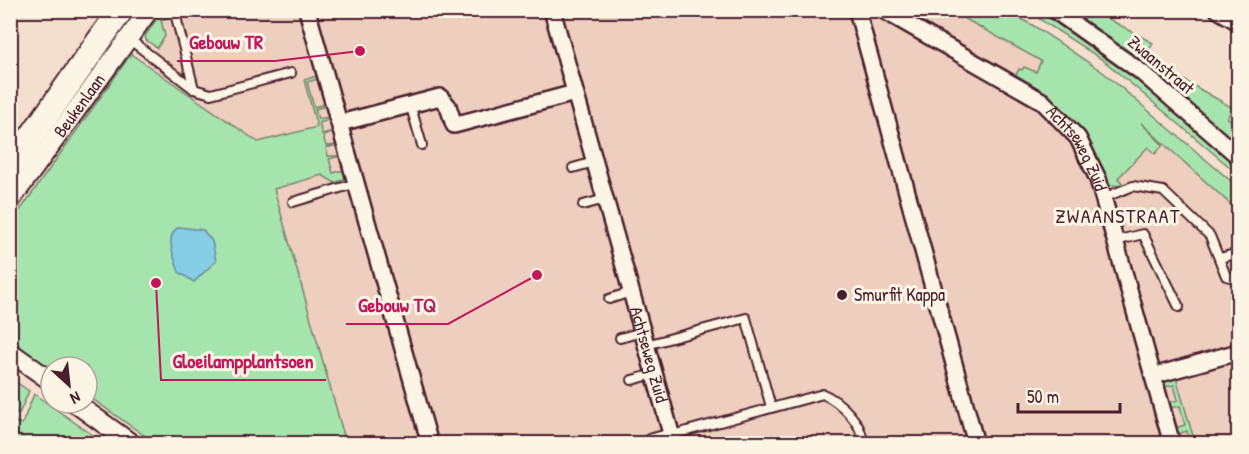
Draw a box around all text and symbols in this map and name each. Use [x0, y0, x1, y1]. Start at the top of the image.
callout: Gebouw TR [177, 23, 275, 61]
text: Gebouw TR [189, 28, 263, 55]
street label: Zwaanstraat [1123, 29, 1201, 100]
street label: Beukenlaan [47, 68, 111, 142]
street label: Achtseweg Zuid [1041, 99, 1114, 194]
district label: ZWAANSTRAAT [1055, 202, 1181, 229]
place label: Smurfit Kappa [854, 282, 945, 307]
callout: Gebouw TQ [346, 286, 448, 324]
marker: Smurfit Kappa [835, 288, 849, 302]
text: Gebouw TQ [358, 291, 436, 318]
street label: Achtseweg Zuid [624, 304, 675, 405]
callout: Gloeilampplantsoen [161, 342, 326, 380]
text: Gloeilampplantsoen [172, 347, 314, 375]
north arrow [39, 355, 99, 415]
scale bar [1018, 376, 1120, 414]
text: 50 m [1027, 384, 1059, 409]
text: N [67, 387, 85, 410]

